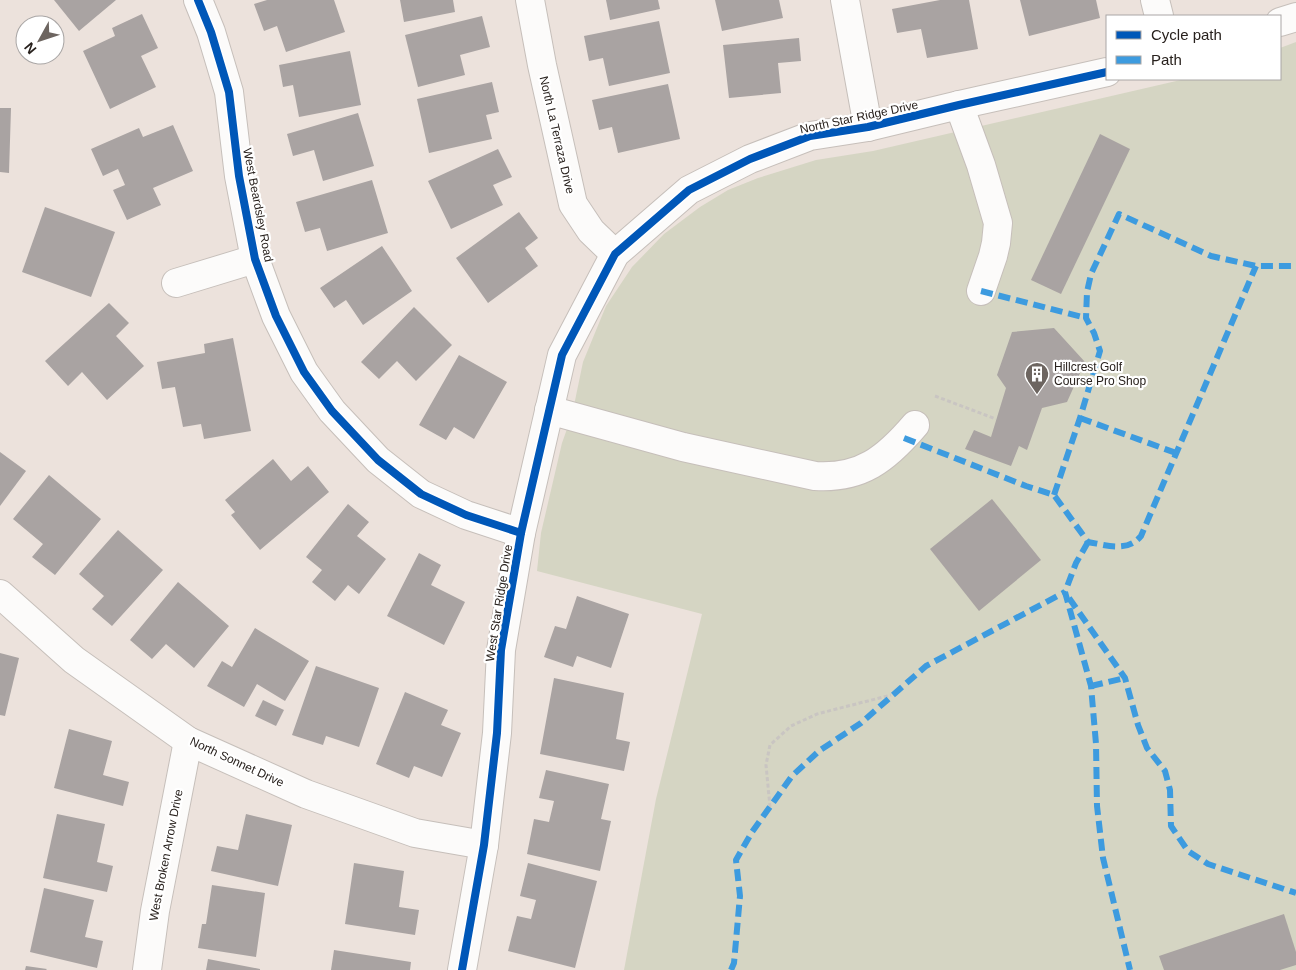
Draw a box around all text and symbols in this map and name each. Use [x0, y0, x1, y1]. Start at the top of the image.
north arrow [15, 15, 65, 65]
legend [1106, 15, 1281, 80]
text: Cycle path [1151, 26, 1222, 43]
text: N [21, 39, 39, 57]
text: Path [1151, 51, 1182, 68]
street label: North La Terraza Drive [537, 75, 577, 196]
street label: North Star Ridge Drive [799, 98, 920, 136]
street label: West Beardsley Road [240, 147, 276, 263]
place label: Hillcrest Golf Course Pro Shop [1054, 360, 1146, 388]
building icon: Hillcrest Golf Course Pro Shop [1024, 361, 1050, 395]
street label: West Star Ridge Drive [483, 543, 515, 663]
street label: North Sonnet Drive [188, 734, 286, 790]
street label: West Broken Arrow Drive [146, 788, 186, 922]

